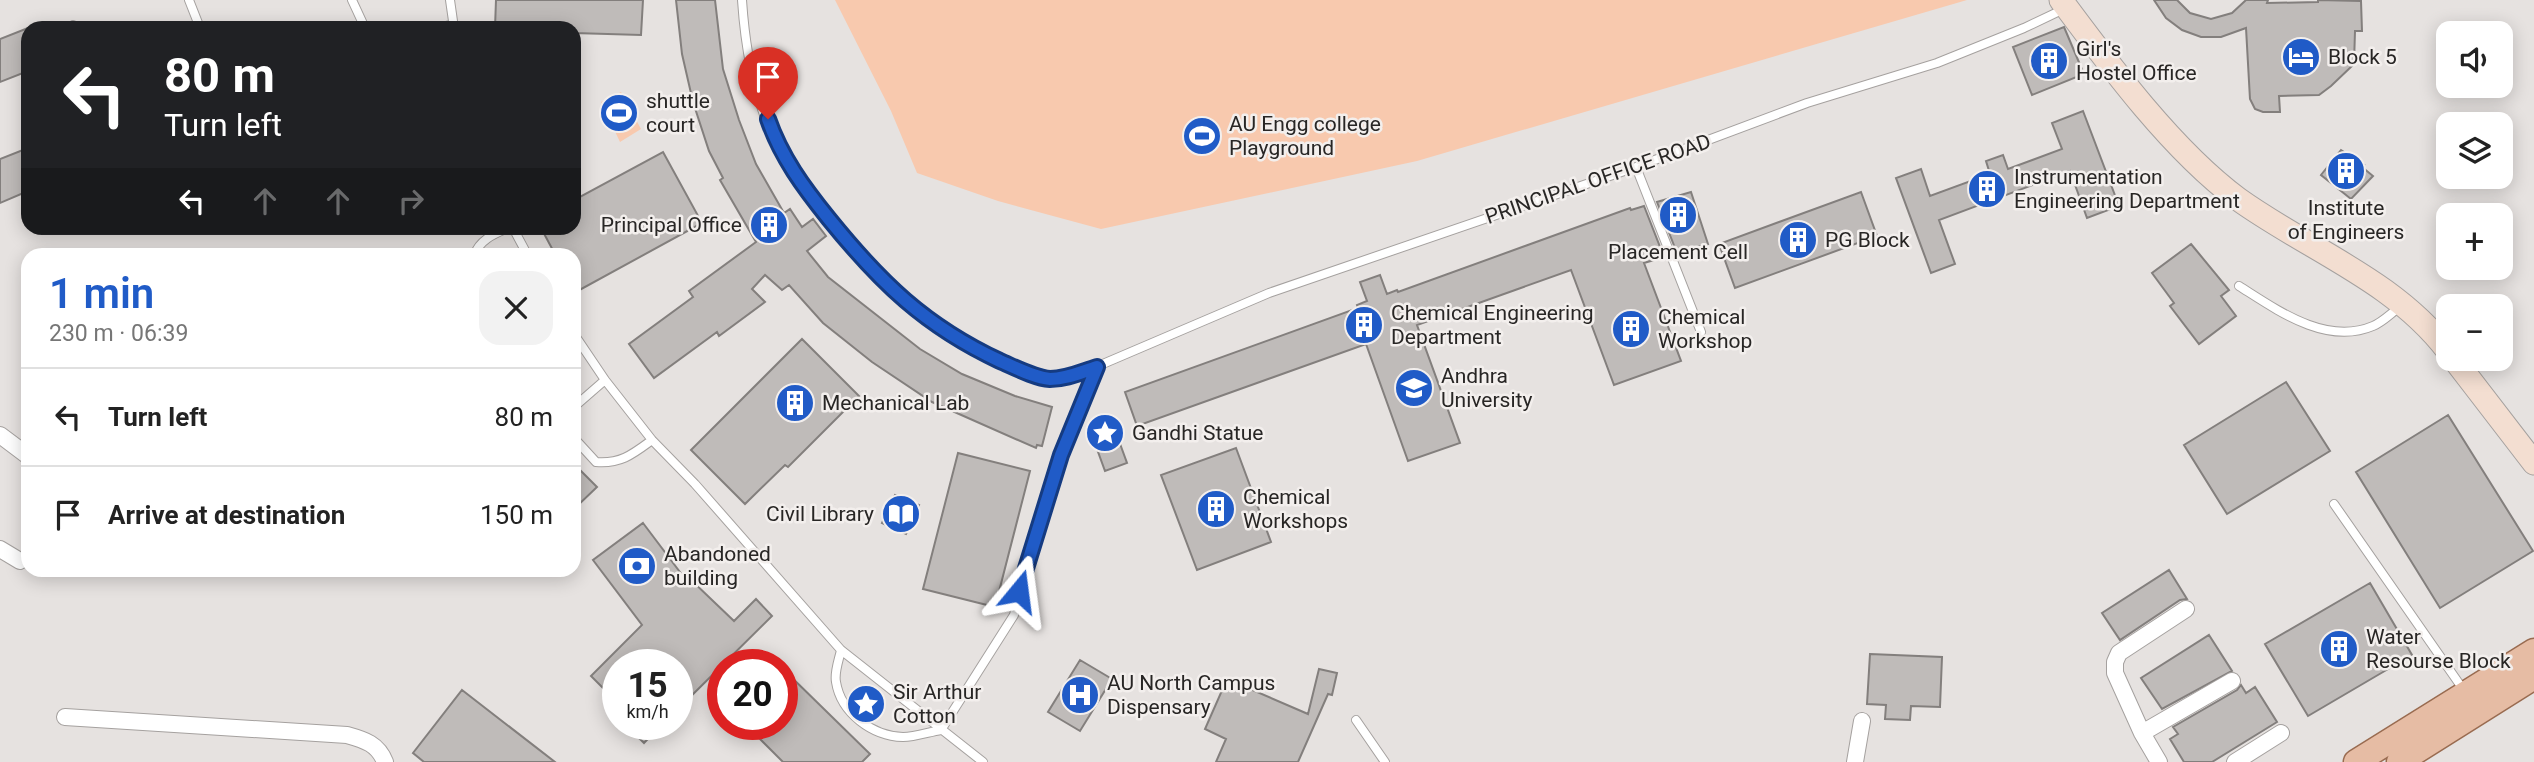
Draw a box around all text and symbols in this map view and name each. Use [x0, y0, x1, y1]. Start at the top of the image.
map controls [2436, 21, 2513, 371]
button: sound [2436, 21, 2513, 98]
hotel icon: Block 5 [2280, 36, 2322, 78]
place label: Girl's Hostel Office [2076, 37, 2197, 85]
building icon: Girl's Hostel Office [2028, 40, 2070, 82]
place label: Block 5 [2328, 45, 2397, 69]
text: 80 m [164, 47, 275, 104]
pin [738, 47, 798, 119]
icon: left [49, 49, 140, 140]
icon: arrive [749, 58, 787, 96]
place label: shuttle court [646, 89, 710, 137]
sports icon: shuttle court [598, 92, 640, 134]
text: Turn left [164, 106, 282, 144]
place label: AU Engg college Playground [1229, 112, 1381, 160]
button: layers [2436, 112, 2513, 189]
sports icon: AU Engg college Playground [1181, 115, 1223, 157]
street label: PRINCIPAL OFFICE ROAD [1482, 129, 1714, 229]
building icon: Institute of Engineers [2325, 150, 2367, 192]
place label: Instrumentation Engineering Department [2014, 165, 2240, 213]
building icon: Instrumentation Engineering Department [1966, 168, 2008, 210]
icon: left [173, 182, 211, 220]
icon: ahead [246, 182, 284, 220]
icon: ahead [319, 182, 357, 220]
icon: right [392, 182, 430, 220]
building icon: Placement Cell [1657, 194, 1699, 236]
place label: Institute of Engineers [2288, 196, 2404, 244]
button: + [2436, 203, 2513, 280]
building icon: Principal Office [748, 204, 790, 246]
place label: Principal Office [601, 213, 742, 237]
building icon: PG Block [1777, 219, 1819, 261]
place label: PG Block [1825, 228, 1910, 252]
place label: Placement Cell [1608, 240, 1748, 264]
text: 1 min [49, 269, 154, 318]
button: close [479, 271, 553, 345]
button: − [2436, 294, 2513, 371]
place label: Chemical Engineering Department [1391, 301, 1594, 349]
building icon: Chemical Engineering Department [1343, 304, 1385, 346]
place label: Chemical Workshop [1658, 305, 1752, 353]
building icon: Chemical Workshop [1610, 308, 1652, 350]
text: 230 m · 06:39 [49, 320, 188, 347]
place label: Andhra University [1441, 364, 1532, 412]
school or university icon: Andhra University [1393, 367, 1435, 409]
building icon: Mechanical Lab [774, 382, 816, 424]
place label: Mechanical Lab [822, 391, 969, 415]
icon: left [49, 398, 87, 436]
text: Turn left [108, 402, 207, 432]
text: 80 m [495, 402, 553, 432]
place icon: Gandhi Statue [1084, 412, 1126, 454]
place label: Gandhi Statue [1132, 421, 1263, 445]
place label: Chemical Workshops [1243, 485, 1348, 533]
building icon: Chemical Workshops [1195, 488, 1237, 530]
library icon: Civil Library [880, 493, 922, 535]
icon: arrive [49, 496, 87, 534]
text: Arrive at destination [108, 500, 345, 530]
text: 150 m [480, 500, 553, 530]
place label: Civil Library [766, 502, 874, 526]
place label: Abandoned building [664, 542, 771, 590]
bank icon: Abandoned building [616, 545, 658, 587]
position arrow [982, 554, 1056, 628]
place label: Water Resourse Block [2366, 625, 2511, 673]
building icon: Water Resourse Block [2318, 628, 2360, 670]
speed limit sign: 20 [707, 649, 798, 740]
text: 15 [627, 665, 668, 706]
place label: AU North Campus Dispensary [1107, 671, 1275, 719]
hospital icon: AU North Campus Dispensary [1059, 674, 1101, 716]
place label: Sir Arthur Cotton [893, 680, 981, 728]
place icon: Sir Arthur Cotton [845, 683, 887, 725]
text: km/h [626, 701, 669, 722]

